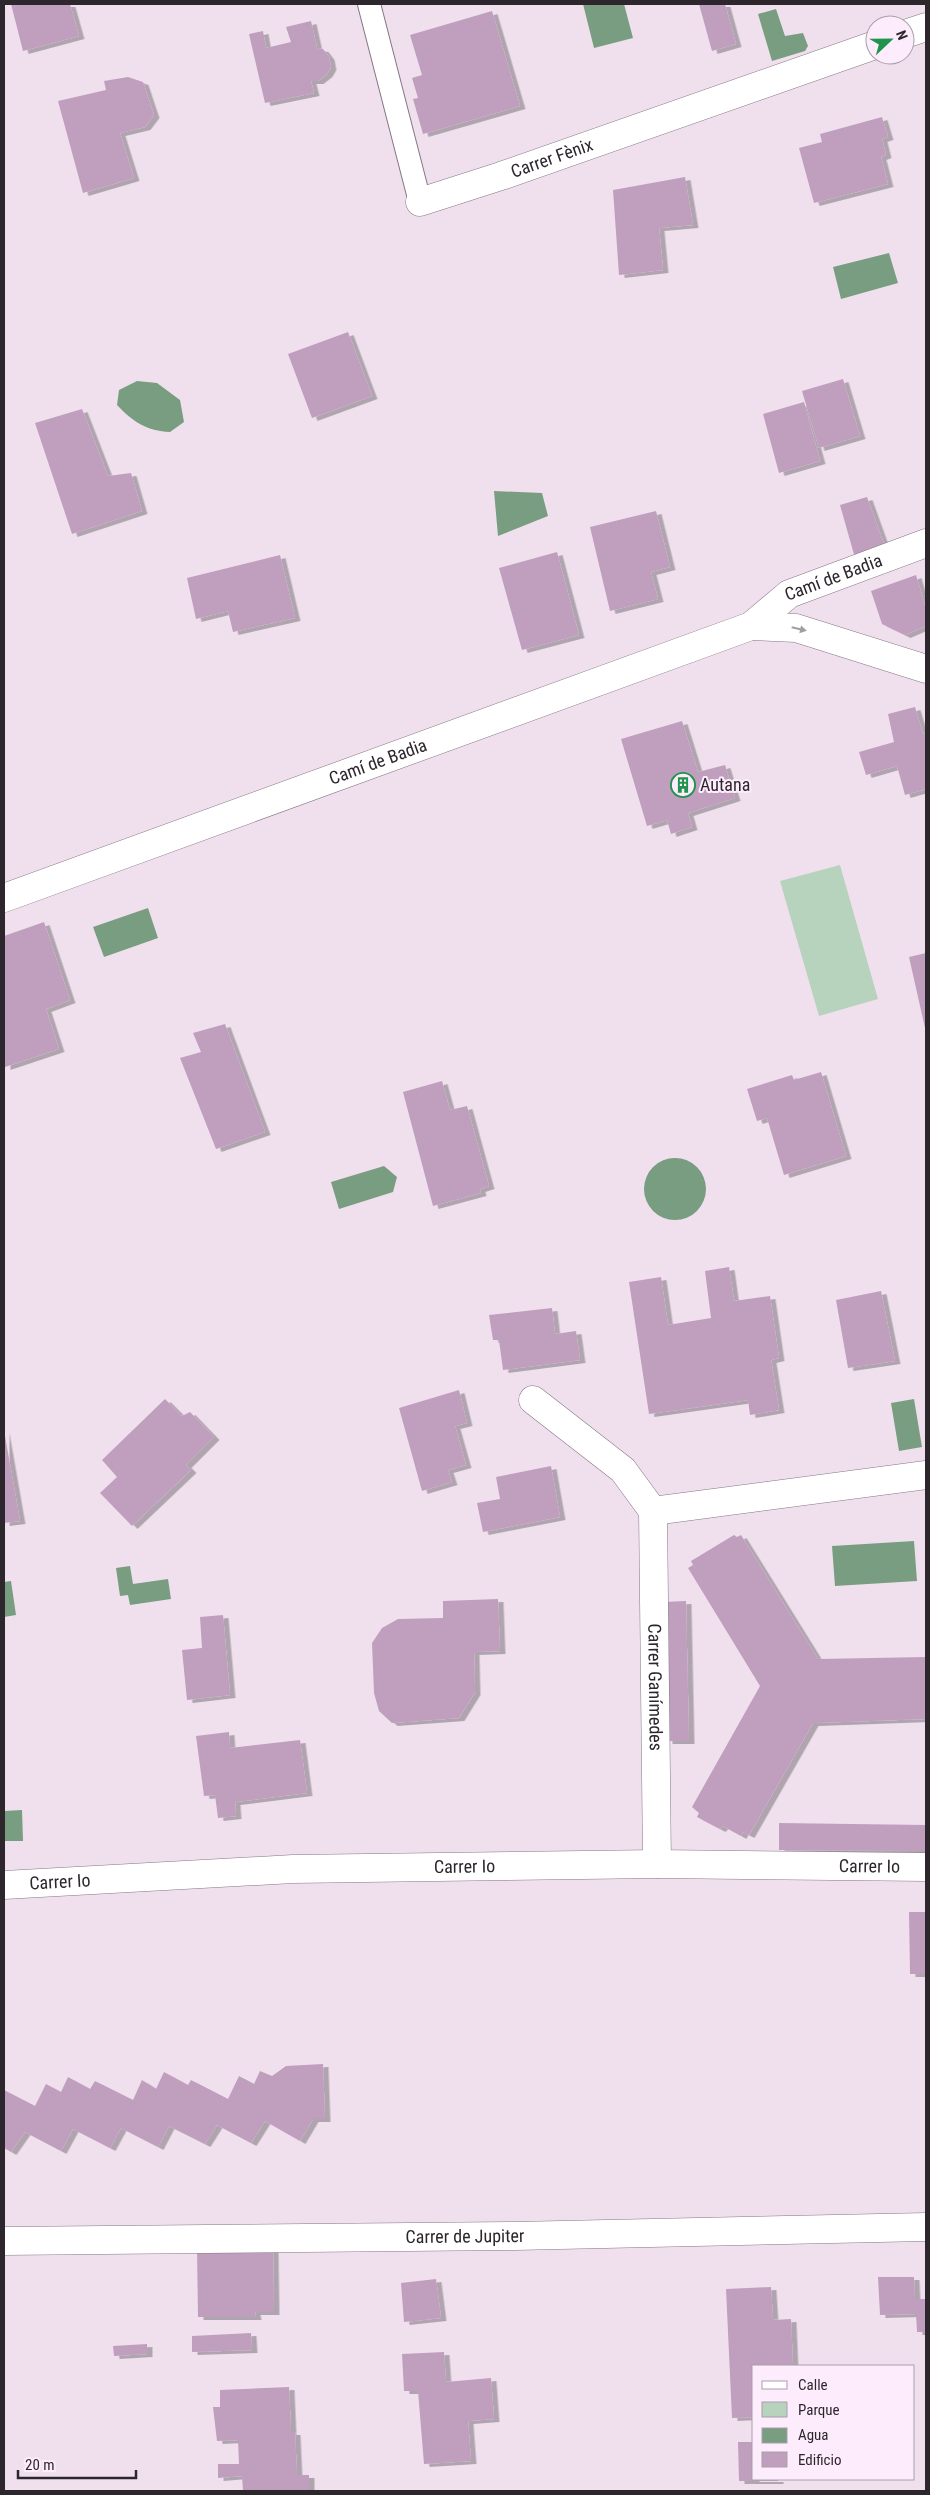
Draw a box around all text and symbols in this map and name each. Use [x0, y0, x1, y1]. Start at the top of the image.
north arrow [865, 15, 915, 65]
text: N [893, 28, 911, 42]
street label: Carrer Fènix [508, 134, 596, 182]
street label: Camí de Badia [782, 549, 885, 605]
one-way arrow [791, 626, 807, 634]
street label: Camí de Badia [326, 734, 430, 789]
building icon: Autana [670, 772, 696, 798]
place label: Autana [700, 774, 750, 795]
street label: Carrer Ganímedes [644, 1623, 667, 1751]
street label: Carrer Io [434, 1855, 495, 1877]
street label: Carrer Io [839, 1855, 900, 1877]
street label: Carrer Io [29, 1869, 91, 1894]
street label: Carrer de Jupiter [405, 2225, 525, 2247]
legend [752, 2365, 915, 2480]
text: Calle [798, 2376, 828, 2394]
text: Parque [798, 2401, 840, 2419]
text: Agua [798, 2426, 828, 2444]
scale bar [18, 2448, 135, 2480]
text: Edificio [798, 2451, 841, 2469]
text: 20 m [25, 2456, 55, 2474]

